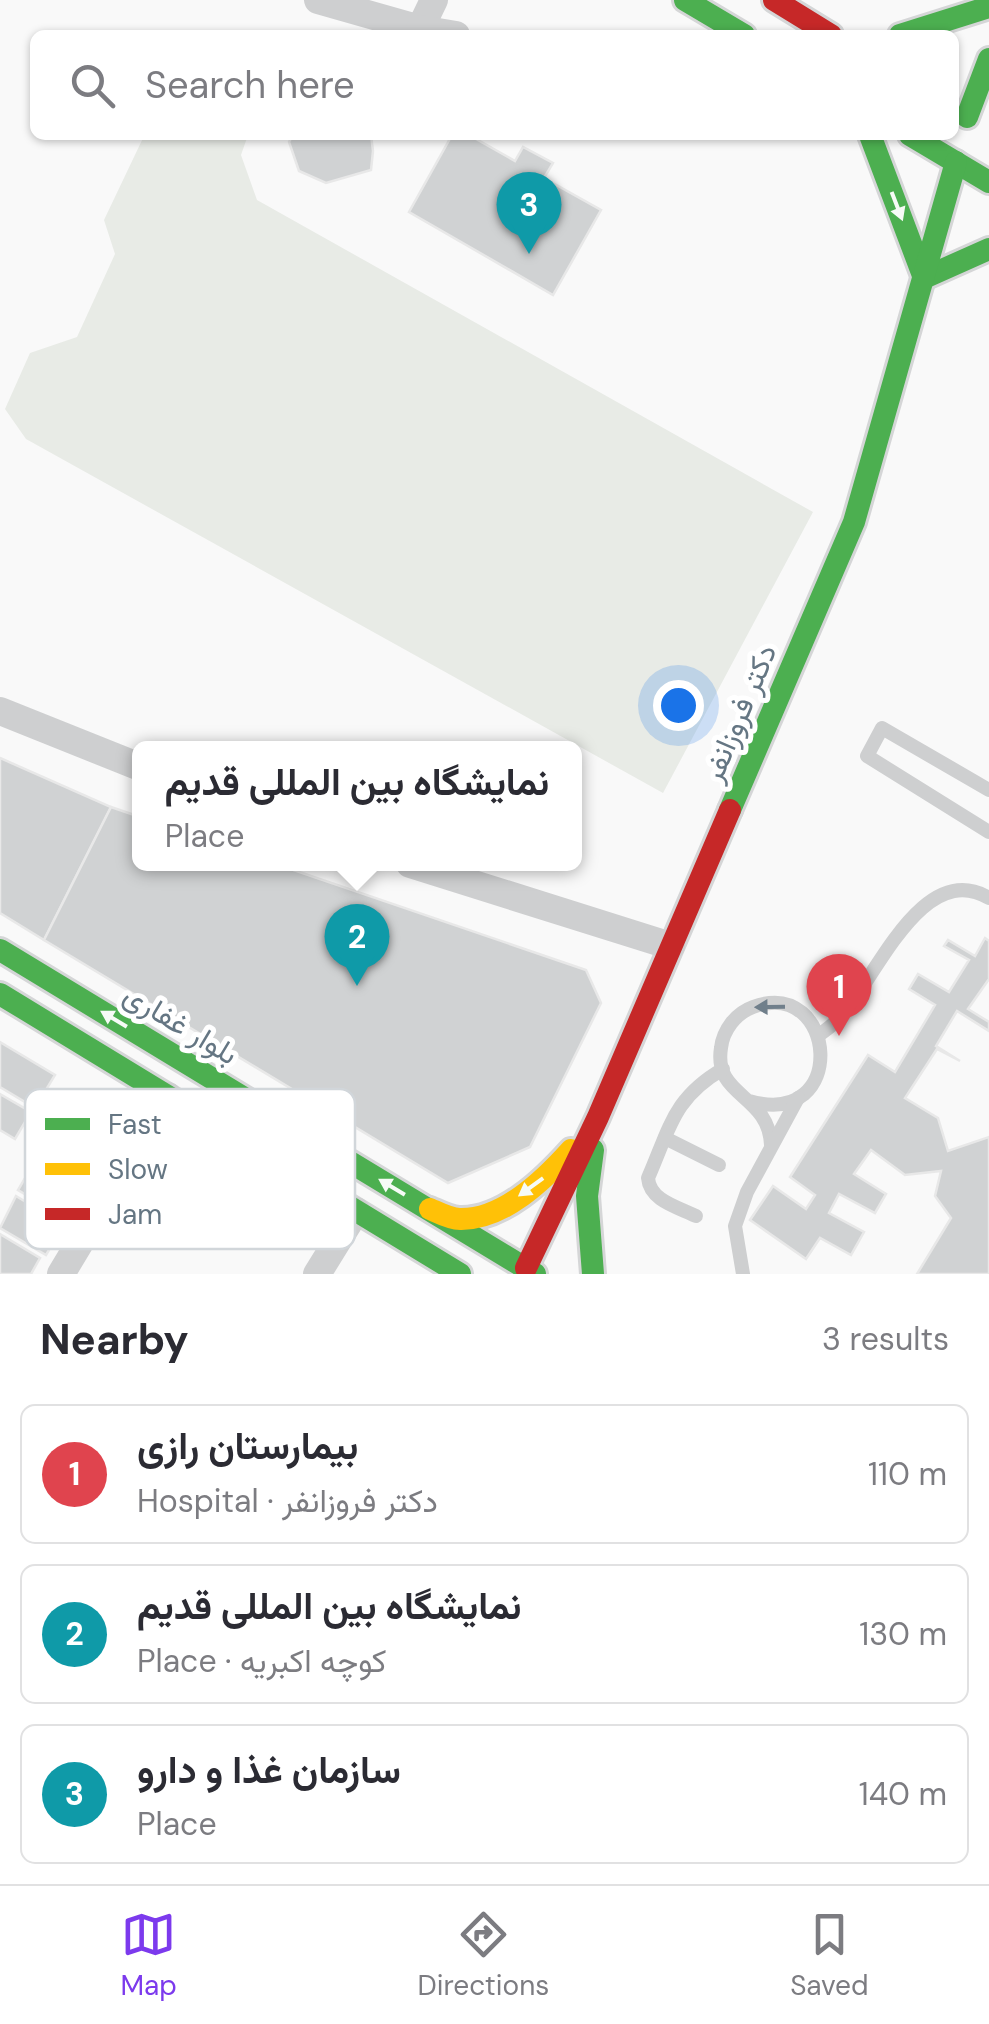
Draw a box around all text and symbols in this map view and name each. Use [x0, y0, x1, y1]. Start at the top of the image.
search box [30, 30, 959, 140]
icon: search [65, 58, 120, 113]
text: Search here [145, 60, 355, 110]
pin: 3 [496, 172, 562, 254]
one-way arrow [890, 192, 905, 222]
street label: دکتر فروزانفر [692, 638, 785, 789]
your location [653, 680, 704, 731]
popup [132, 741, 582, 871]
text: نمایشگاه بین المللی قدیم [165, 757, 549, 807]
text: Place [165, 815, 244, 857]
pin: 2 [324, 904, 390, 986]
pin: 1 [806, 954, 872, 1036]
street label: بلوار غفاری [117, 975, 245, 1073]
one-way arrow [754, 999, 786, 1015]
one-way arrow [100, 1011, 128, 1028]
legend [25, 1089, 355, 1249]
text: Fast [108, 1106, 162, 1143]
text: Slow [108, 1151, 168, 1188]
one-way arrow [518, 1177, 544, 1197]
one-way arrow [378, 1179, 406, 1196]
text: Jam [108, 1196, 162, 1233]
text: Nearby [40, 1312, 189, 1367]
text: 3 results [822, 1318, 949, 1360]
text: بیمارستان رازی [137, 1421, 358, 1471]
text: 1 [69, 1453, 80, 1495]
text: 110 m [868, 1453, 947, 1495]
text: Hospital · دکتر فروزانفر [137, 1480, 438, 1522]
text: نمایشگاه بین المللی قدیم [137, 1581, 522, 1631]
text: 2 [65, 1613, 84, 1655]
text: 130 m [859, 1613, 947, 1655]
text: Place · کوچه اکبریه [137, 1640, 387, 1682]
text: سازمان غذا و دارو [137, 1745, 401, 1795]
text: 3 [65, 1773, 84, 1815]
text: 140 m [859, 1773, 947, 1815]
text: Place [137, 1803, 217, 1845]
tab: Map [120, 1907, 177, 2004]
tab: Directions [418, 1907, 549, 2004]
tab: Saved [790, 1907, 869, 2004]

